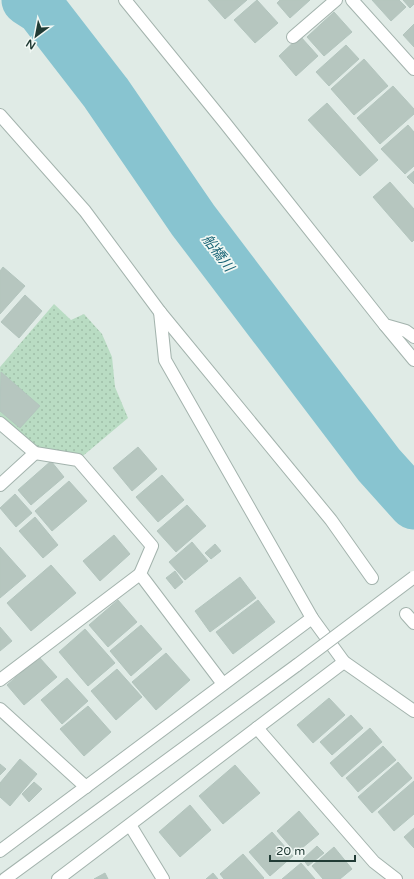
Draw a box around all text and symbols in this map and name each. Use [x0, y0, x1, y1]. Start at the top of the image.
north arrow [16, 16, 56, 56]
text: N [24, 36, 38, 52]
water label: 船橋川 [199, 231, 239, 276]
scale bar [270, 837, 355, 863]
text: 20 m [276, 844, 305, 858]

